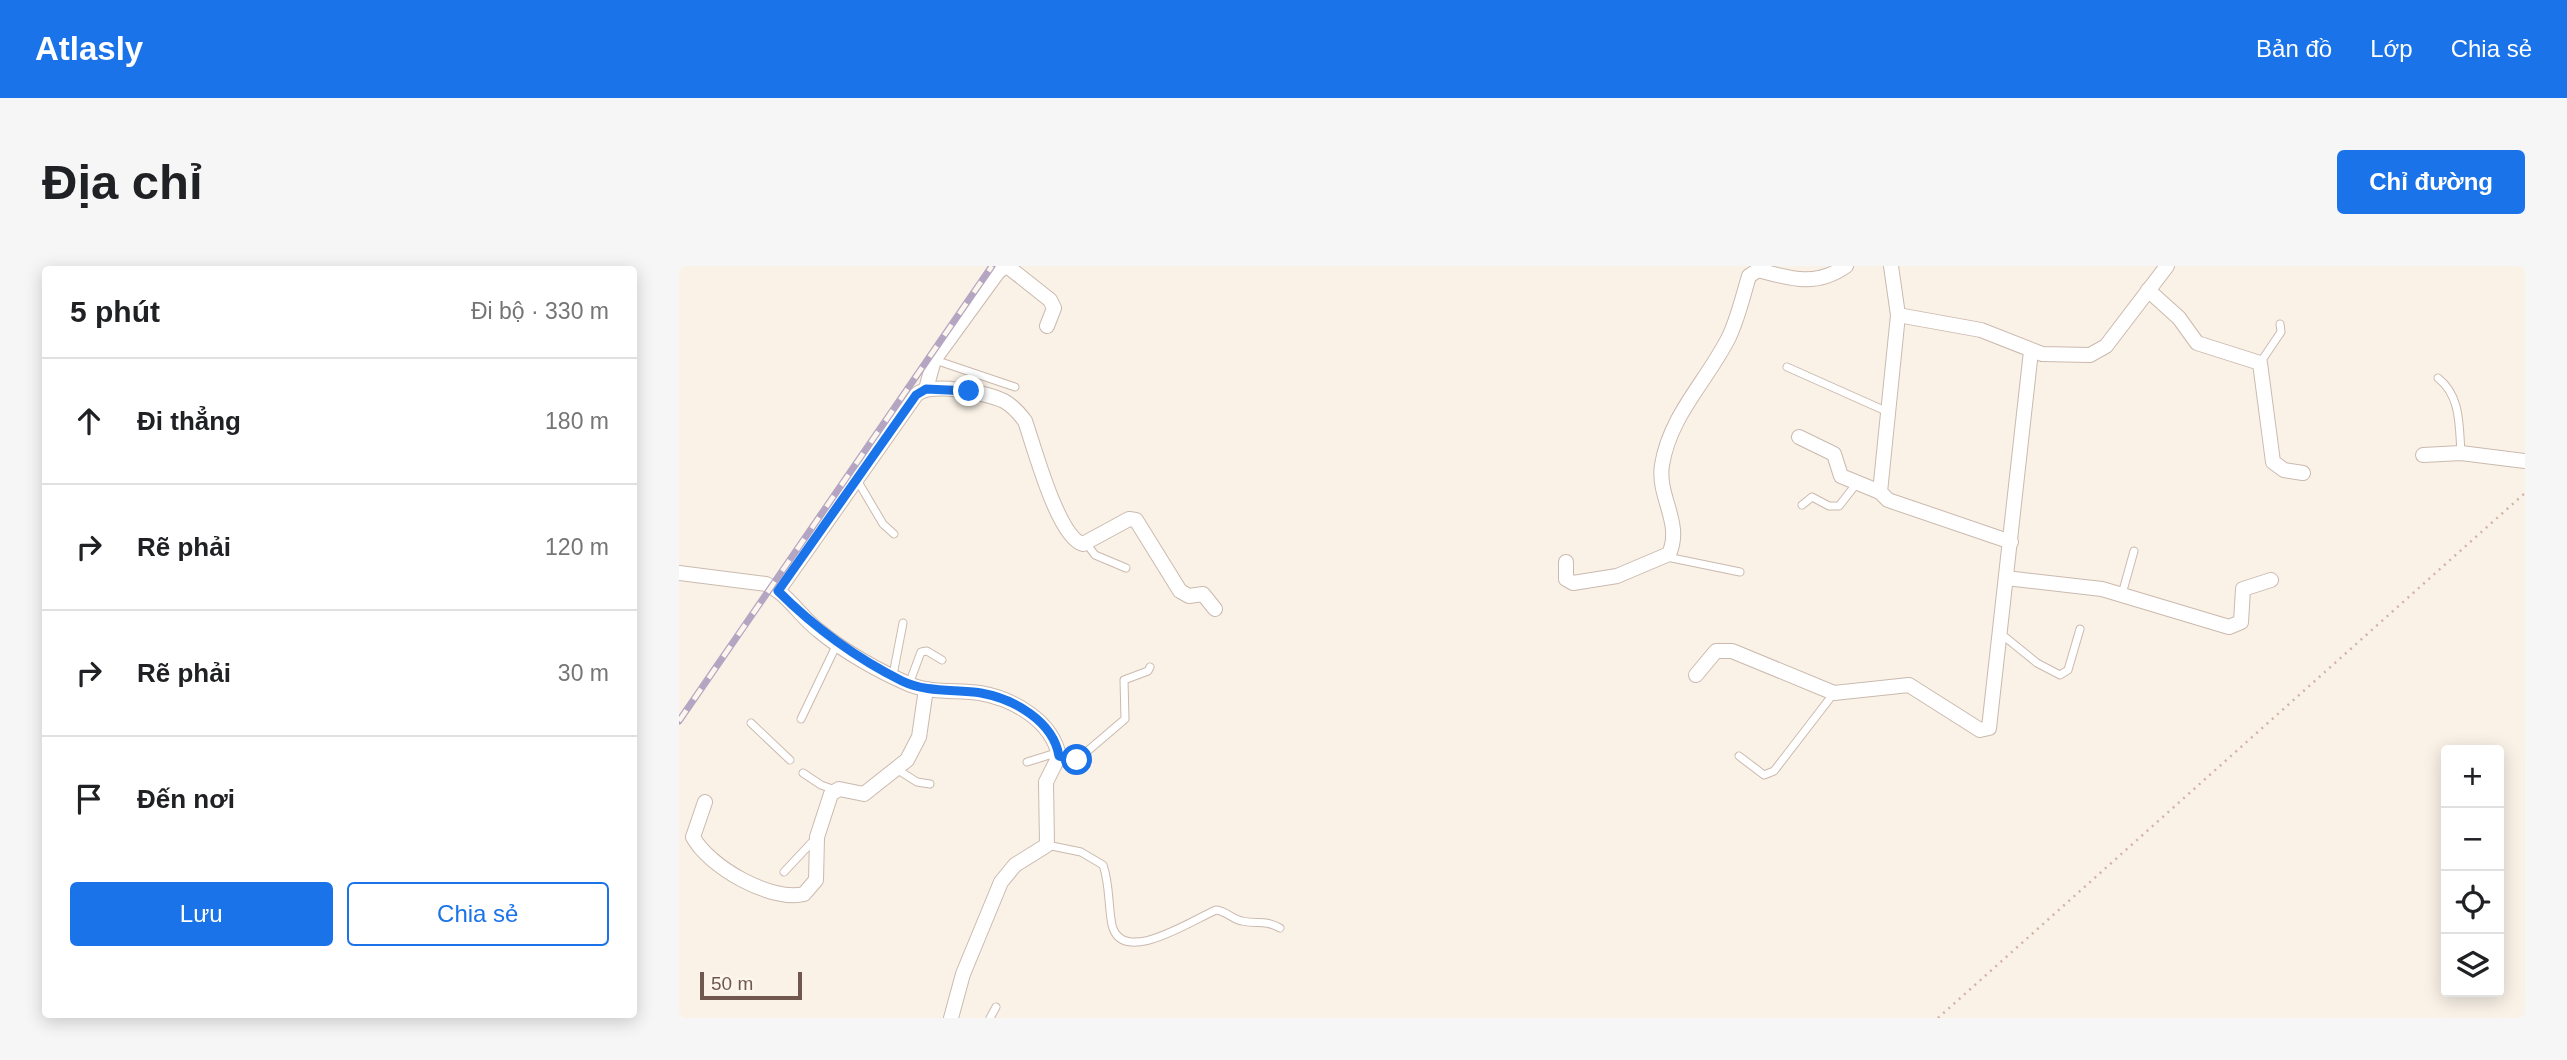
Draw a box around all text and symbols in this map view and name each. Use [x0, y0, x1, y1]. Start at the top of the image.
text: Atlasly [35, 30, 143, 67]
text: Bản đồ [2256, 35, 2332, 62]
text: Lớp [2370, 35, 2413, 62]
text: Chia sẻ [2451, 35, 2532, 62]
button: Chỉ đường [2337, 150, 2525, 214]
text: Địa chỉ [42, 155, 203, 209]
text: 5 phút [70, 295, 160, 328]
text: Đi bộ · 330 m [471, 298, 609, 324]
route end [953, 375, 984, 406]
icon: ahead [70, 402, 108, 440]
text: Đi thẳng [137, 406, 241, 436]
text: 180 m [545, 408, 609, 434]
icon: right [70, 528, 108, 566]
text: Rẽ phải [137, 532, 231, 562]
text: 120 m [545, 534, 609, 560]
icon: right [70, 654, 108, 692]
text: Rẽ phải [137, 658, 231, 688]
text: 30 m [558, 660, 609, 686]
route start [1061, 744, 1092, 775]
map controls [2441, 745, 2504, 997]
button: + [2441, 745, 2504, 808]
icon: arrive [70, 780, 108, 818]
text: Đến nơi [137, 784, 235, 814]
button: − [2441, 808, 2504, 871]
button: locate [2441, 871, 2504, 934]
button: Lưu [70, 882, 333, 946]
button: Chia sẻ [347, 882, 609, 946]
button: layers [2441, 934, 2504, 997]
scale bar [700, 969, 801, 1001]
text: 50 m [711, 973, 753, 994]

